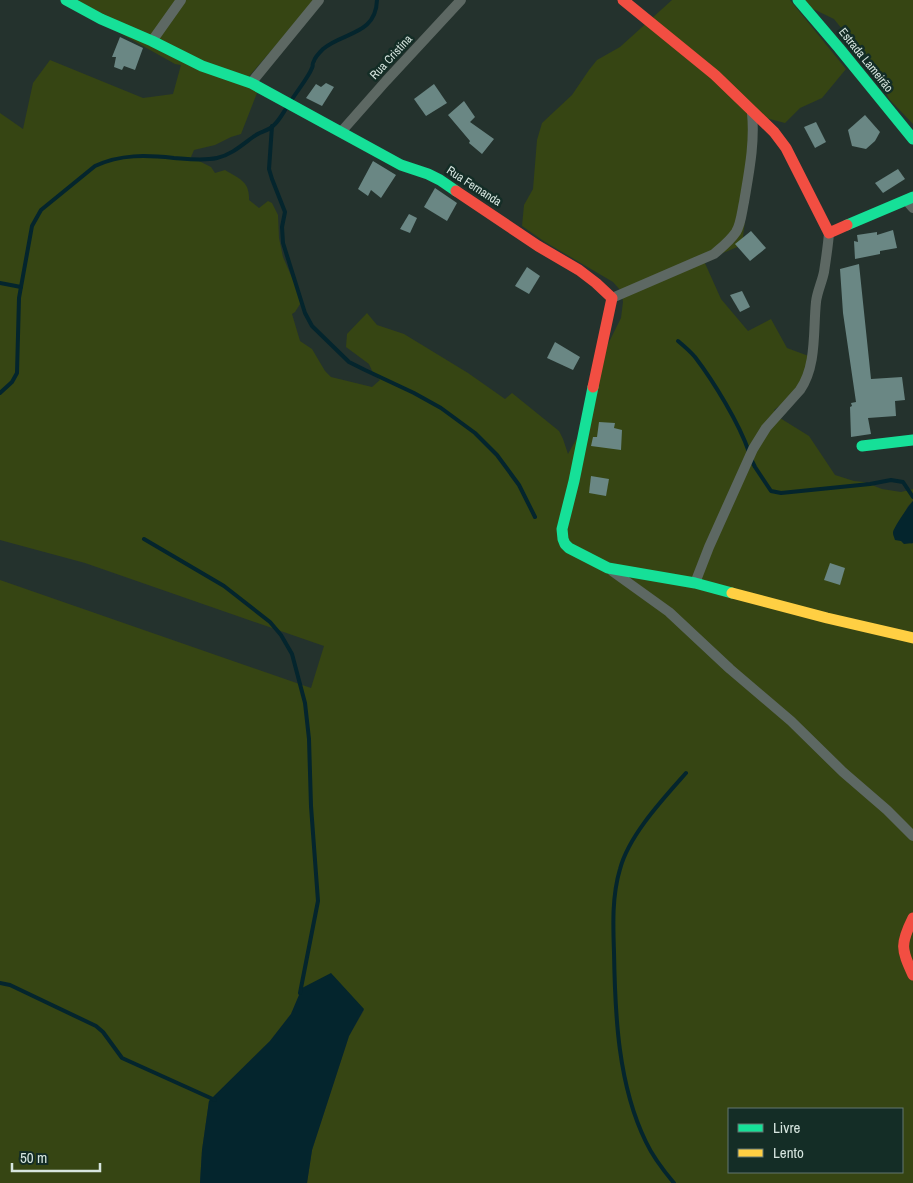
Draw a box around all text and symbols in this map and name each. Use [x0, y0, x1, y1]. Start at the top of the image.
street label: Estrada Lameirão [835, 25, 897, 95]
street label: Rua Cristina [366, 31, 416, 83]
street label: Rua Fernanda [443, 162, 505, 210]
legend [728, 1108, 903, 1173]
text: Livre [773, 1117, 801, 1138]
scale bar [12, 1140, 100, 1172]
text: Lento [773, 1142, 804, 1163]
text: 50 m [20, 1147, 47, 1168]

